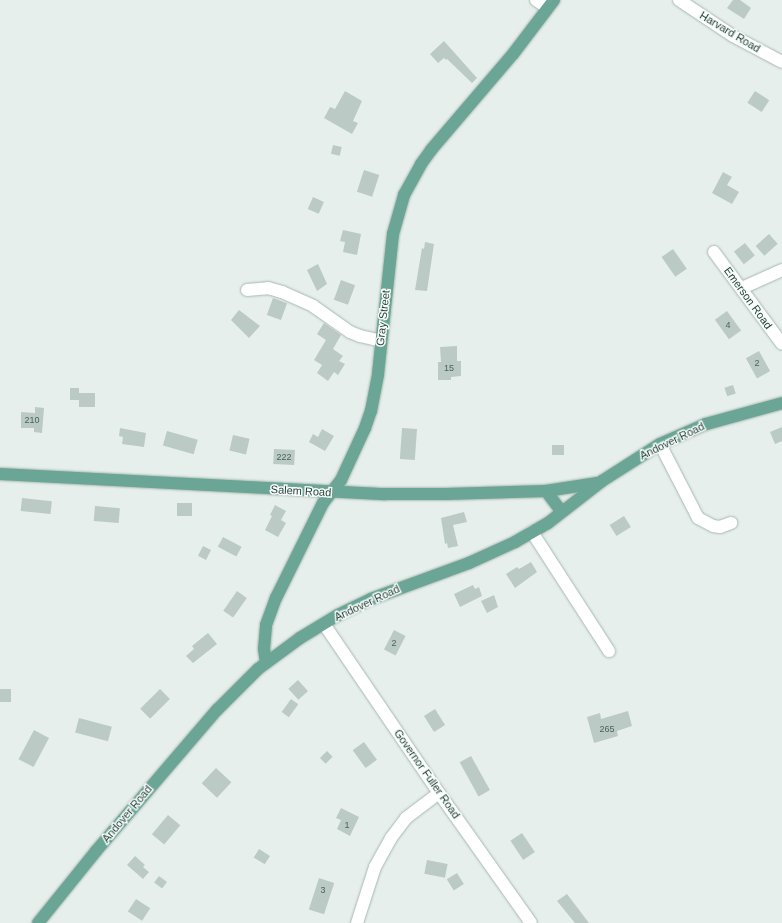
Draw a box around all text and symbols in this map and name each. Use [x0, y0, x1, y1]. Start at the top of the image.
street label: Harvard Road [697, 9, 763, 55]
street label: Emerson Road [721, 264, 775, 332]
street label: Gray Street [373, 289, 393, 347]
house number: 4 [725, 320, 731, 330]
house number: 2 [754, 358, 760, 368]
house number: 15 [444, 363, 454, 373]
house number: 210 [24, 415, 40, 425]
street label: Andover Road [638, 420, 706, 462]
house number: 222 [276, 452, 292, 462]
street label: Salem Road [270, 483, 332, 499]
street label: Andover Road [332, 582, 402, 624]
house number: 2 [391, 638, 397, 648]
house number: 265 [599, 724, 615, 734]
street label: Governor Fuller Road [391, 727, 463, 821]
street label: Andover Road [99, 783, 155, 845]
house number: 1 [344, 820, 350, 830]
house number: 3 [320, 885, 326, 895]

